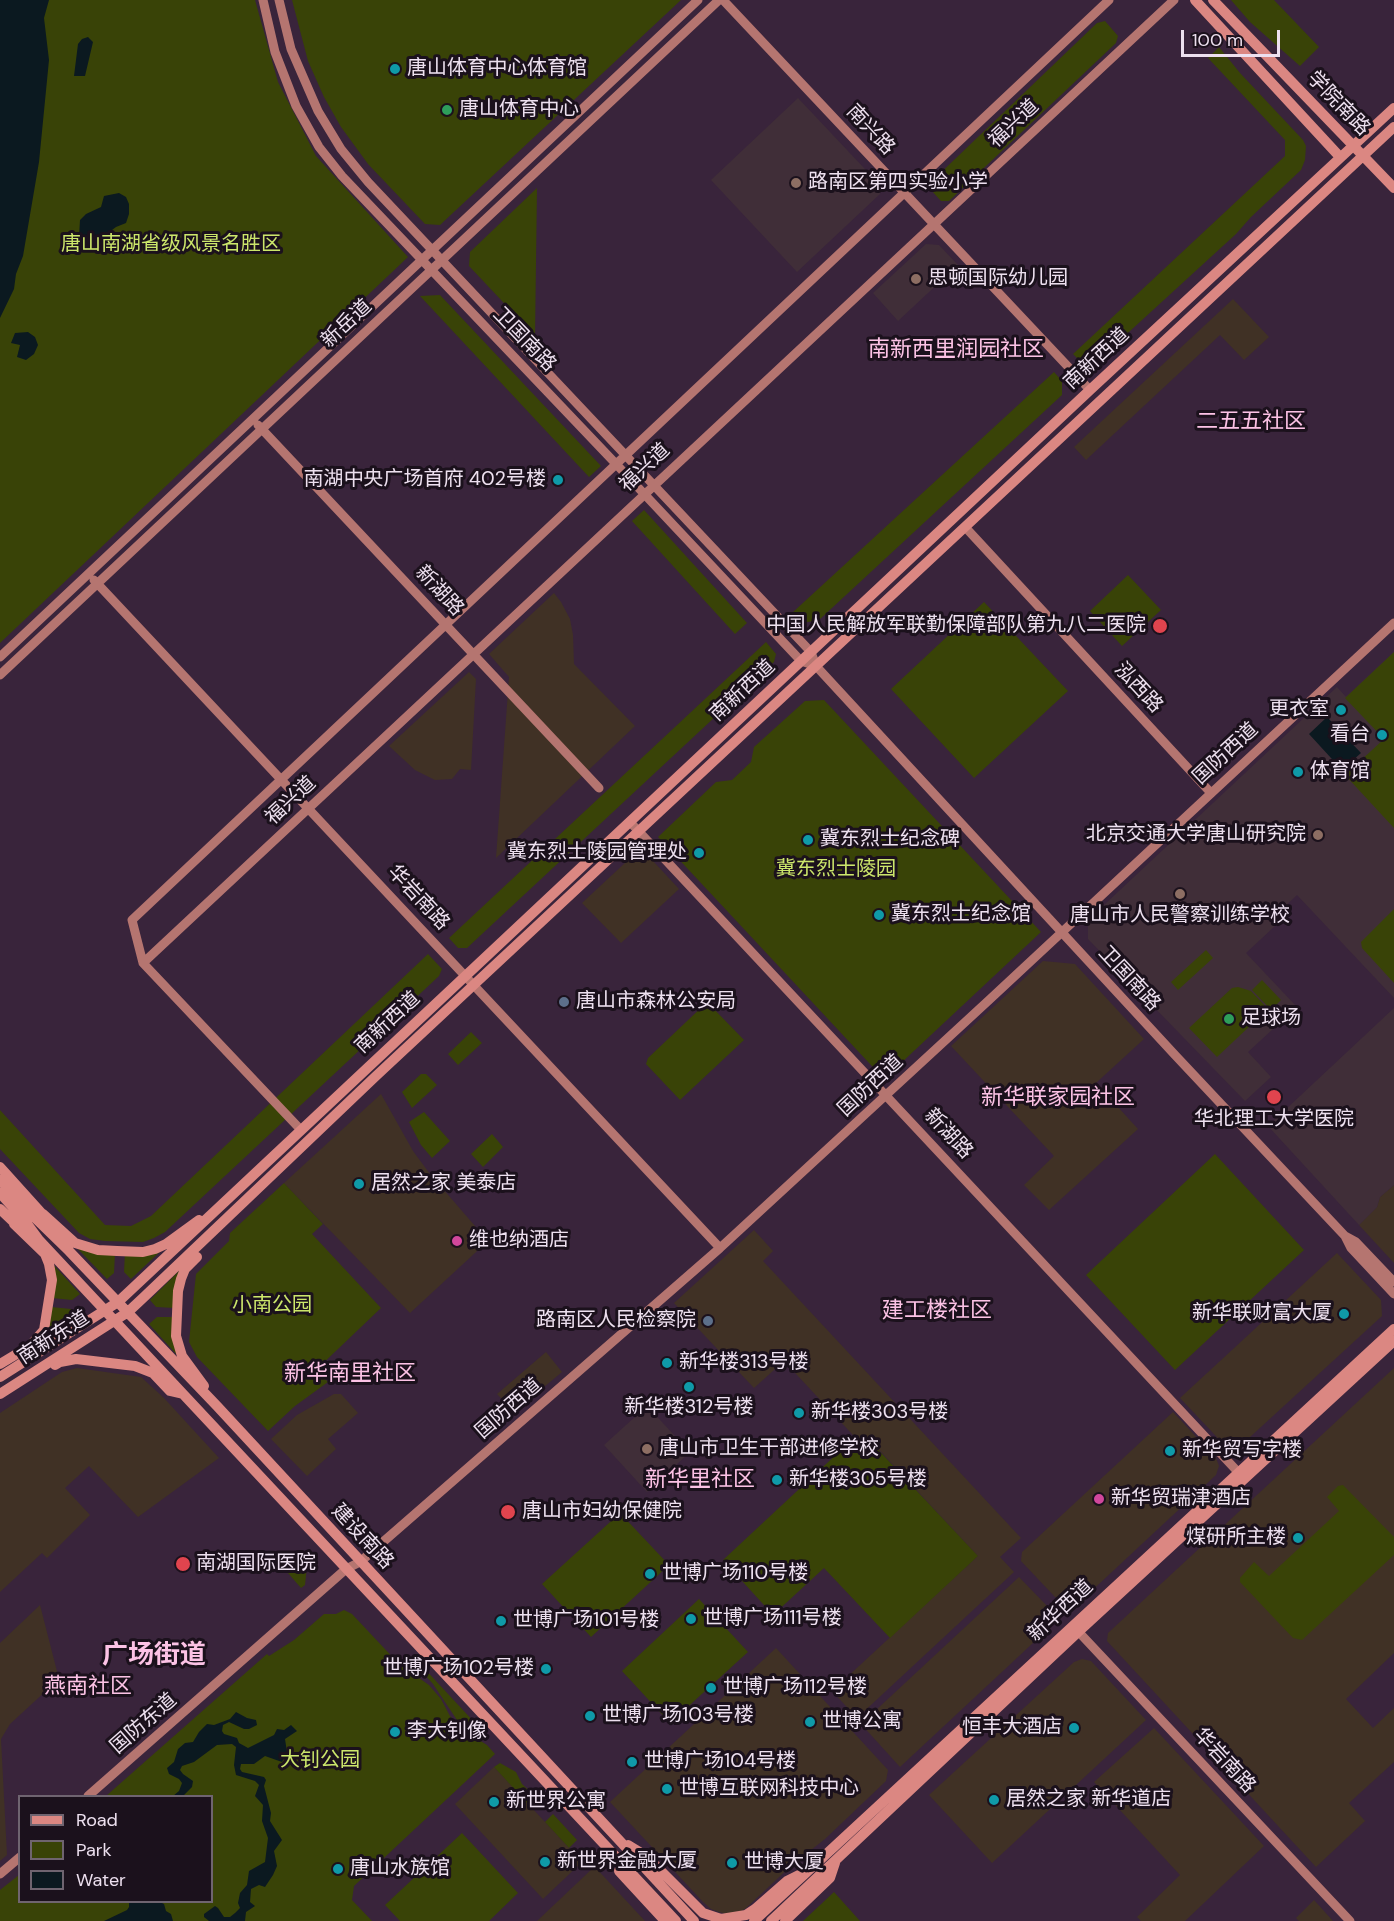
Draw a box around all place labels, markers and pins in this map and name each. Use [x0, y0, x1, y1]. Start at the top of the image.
place label: 唐山体育中心体育馆 [407, 57, 587, 81]
marker: 唐山体育中心体育馆 [388, 62, 402, 76]
place label: 唐山体育中心 [459, 98, 579, 122]
marker: 唐山体育中心 [440, 103, 454, 117]
place label: 路南区第四实验小学 [808, 171, 988, 195]
marker: 路南区第四实验小学 [789, 176, 803, 190]
place label: 思顿国际幼儿园 [928, 267, 1068, 291]
marker: 思顿国际幼儿园 [909, 272, 923, 286]
place label: 南湖中央广场首府 402号楼 [304, 468, 546, 492]
marker: 南湖中央广场首府 402号楼 [551, 473, 565, 487]
place label: 中国人民解放军联勤保障部队第九八二医院 [766, 614, 1146, 638]
marker: 中国人民解放军联勤保障部队第九八二医院 [1151, 617, 1169, 635]
place label: 更衣室 [1269, 698, 1329, 722]
marker: 更衣室 [1334, 703, 1348, 717]
place label: 看台 [1330, 723, 1370, 747]
marker: 看台 [1375, 728, 1389, 742]
place label: 体育馆 [1310, 760, 1370, 784]
marker: 体育馆 [1291, 765, 1305, 779]
place label: 北京交通大学唐山研究院 [1086, 823, 1306, 847]
place label: 冀东烈士纪念碑 [820, 828, 960, 852]
marker: 北京交通大学唐山研究院 [1311, 828, 1325, 842]
marker: 冀东烈士纪念碑 [801, 833, 815, 847]
place label: 冀东烈士陵园管理处 [507, 841, 687, 865]
marker: 冀东烈士陵园管理处 [692, 846, 706, 860]
marker: 唐山市人民警察训练学校 [1173, 887, 1187, 901]
place label: 冀东烈士纪念馆 [891, 903, 1031, 927]
place label: 唐山市人民警察训练学校 [1070, 904, 1290, 928]
marker: 冀东烈士纪念馆 [872, 908, 886, 922]
place label: 唐山市森林公安局 [576, 990, 736, 1014]
marker: 唐山市森林公安局 [557, 995, 571, 1009]
place label: 足球场 [1241, 1007, 1301, 1031]
marker: 足球场 [1222, 1012, 1236, 1026]
marker: 华北理工大学医院 [1265, 1088, 1283, 1106]
place label: 华北理工大学医院 [1194, 1108, 1354, 1132]
place label: 居然之家 美泰店 [371, 1172, 516, 1196]
marker: 居然之家 美泰店 [352, 1177, 366, 1191]
place label: 维也纳酒店 [469, 1229, 569, 1253]
marker: 维也纳酒店 [450, 1234, 464, 1248]
place label: 新华联财富大厦 [1192, 1302, 1332, 1326]
marker: 新华联财富大厦 [1337, 1307, 1351, 1321]
place label: 路南区人民检察院 [536, 1309, 696, 1333]
marker: 路南区人民检察院 [701, 1314, 715, 1328]
place label: 新华楼313号楼 [679, 1351, 809, 1375]
marker: 新华楼313号楼 [660, 1356, 674, 1370]
marker: 新华楼312号楼 [682, 1380, 696, 1394]
place label: 新华楼312号楼 [624, 1396, 754, 1420]
place label: 新华楼303号楼 [811, 1401, 948, 1425]
marker: 新华楼303号楼 [792, 1406, 806, 1420]
place label: 唐山市卫生干部进修学校 [659, 1437, 879, 1461]
place label: 新华贸写字楼 [1182, 1439, 1302, 1463]
marker: 唐山市卫生干部进修学校 [640, 1442, 654, 1456]
marker: 新华贸写字楼 [1163, 1444, 1177, 1458]
place label: 新华楼305号楼 [789, 1468, 927, 1492]
marker: 新华楼305号楼 [770, 1473, 784, 1487]
place label: 新华贸瑞津酒店 [1111, 1487, 1251, 1511]
marker: 新华贸瑞津酒店 [1092, 1492, 1106, 1506]
place label: 唐山市妇幼保健院 [522, 1500, 682, 1524]
marker: 唐山市妇幼保健院 [499, 1503, 517, 1521]
place label: 煤研所主楼 [1186, 1526, 1286, 1550]
marker: 煤研所主楼 [1291, 1531, 1305, 1545]
place label: 南湖国际医院 [196, 1552, 316, 1576]
marker: 南湖国际医院 [174, 1555, 192, 1573]
place label: 世博广场110号楼 [662, 1562, 808, 1586]
marker: 世博广场110号楼 [643, 1567, 657, 1581]
place label: 世博广场111号楼 [703, 1607, 842, 1631]
place label: 世博广场101号楼 [513, 1609, 659, 1633]
marker: 世博广场111号楼 [684, 1612, 698, 1626]
marker: 世博广场101号楼 [494, 1614, 508, 1628]
place label: 世博广场102号楼 [383, 1657, 534, 1681]
marker: 世博广场102号楼 [539, 1662, 553, 1676]
place label: 世博广场112号楼 [723, 1676, 867, 1700]
marker: 世博广场112号楼 [704, 1681, 718, 1695]
place label: 世博广场103号楼 [602, 1704, 754, 1728]
marker: 世博广场103号楼 [583, 1709, 597, 1723]
place label: 世博公寓 [822, 1710, 902, 1734]
marker: 世博公寓 [803, 1715, 817, 1729]
place label: 恒丰大酒店 [962, 1716, 1062, 1740]
place label: 李大钊像 [407, 1720, 487, 1744]
marker: 恒丰大酒店 [1067, 1721, 1081, 1735]
marker: 李大钊像 [388, 1725, 402, 1739]
place label: 世博广场104号楼 [644, 1750, 796, 1774]
marker: 世博广场104号楼 [625, 1755, 639, 1769]
place label: 世博互联网科技中心 [679, 1777, 859, 1801]
marker: 世博互联网科技中心 [660, 1782, 674, 1796]
place label: 居然之家 新华道店 [1006, 1788, 1171, 1812]
place label: 新世界公寓 [506, 1790, 606, 1814]
marker: 居然之家 新华道店 [987, 1793, 1001, 1807]
marker: 新世界公寓 [487, 1795, 501, 1809]
place label: 新世界金融大厦 [557, 1850, 697, 1874]
place label: 世博大厦 [744, 1851, 824, 1875]
marker: 新世界金融大厦 [538, 1855, 552, 1869]
marker: 世博大厦 [725, 1856, 739, 1870]
place label: 唐山水族馆 [350, 1857, 450, 1881]
marker: 唐山水族馆 [331, 1862, 345, 1876]

